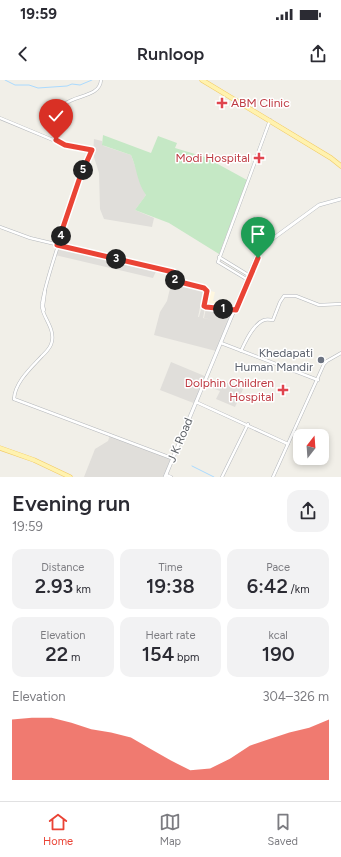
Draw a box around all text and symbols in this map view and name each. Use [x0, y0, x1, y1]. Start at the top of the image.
text: 19:59 [20, 5, 57, 23]
icon: back [12, 43, 34, 65]
text: Runloop [137, 43, 204, 65]
icon: share [307, 43, 329, 65]
place label: ABM Clinic [231, 96, 290, 110]
marker: ABM Clinic [216, 97, 228, 109]
pin [39, 99, 73, 140]
icon: check [45, 105, 67, 127]
place label: Modi Hospital [175, 151, 250, 165]
marker: Modi Hospital [253, 152, 265, 164]
pin: 5 [73, 160, 93, 180]
text: 5 [80, 163, 86, 176]
pin [241, 217, 275, 258]
icon: arrive [247, 223, 269, 245]
pin: 4 [51, 226, 71, 246]
text: 4 [58, 229, 64, 242]
pin: 3 [106, 249, 126, 269]
text: 3 [113, 252, 119, 265]
pin: 2 [165, 270, 185, 290]
text: 2 [172, 273, 178, 286]
pin: 1 [213, 299, 233, 319]
text: 1 [221, 302, 225, 315]
place label: Khedapati Human Mandir [234, 346, 313, 374]
marker: Khedapati Human Mandir [316, 355, 326, 365]
place label: Dolphin Children Hospital [185, 376, 274, 404]
marker: Dolphin Children Hospital [277, 384, 289, 396]
street label: J K Road [164, 416, 196, 464]
north arrow [293, 429, 329, 465]
map controls [293, 429, 329, 465]
text: Evening run [12, 490, 130, 517]
button: share [287, 490, 329, 532]
text: 19:59 [12, 519, 43, 534]
text: Distance [41, 561, 84, 574]
text: Time [158, 561, 182, 574]
text: Pace [266, 561, 290, 574]
text: 2.93 [35, 574, 73, 598]
text: 19:38 [146, 574, 195, 598]
text: 6:42 [247, 574, 288, 598]
text: km [73, 583, 91, 596]
text: /km [288, 583, 310, 596]
text: Elevation [40, 629, 85, 642]
text: Heart rate [146, 629, 195, 642]
text: kcal [269, 629, 288, 642]
text: 22 [45, 642, 68, 666]
text: 154 [142, 642, 174, 666]
text: 190 [262, 642, 295, 666]
text: m [68, 651, 80, 664]
text: bpm [174, 651, 199, 664]
text: Elevation [12, 689, 65, 704]
text: 304–326 m [262, 689, 329, 704]
tab: Home [43, 811, 73, 848]
tab: Map [159, 811, 181, 848]
tab: Saved [268, 811, 298, 848]

